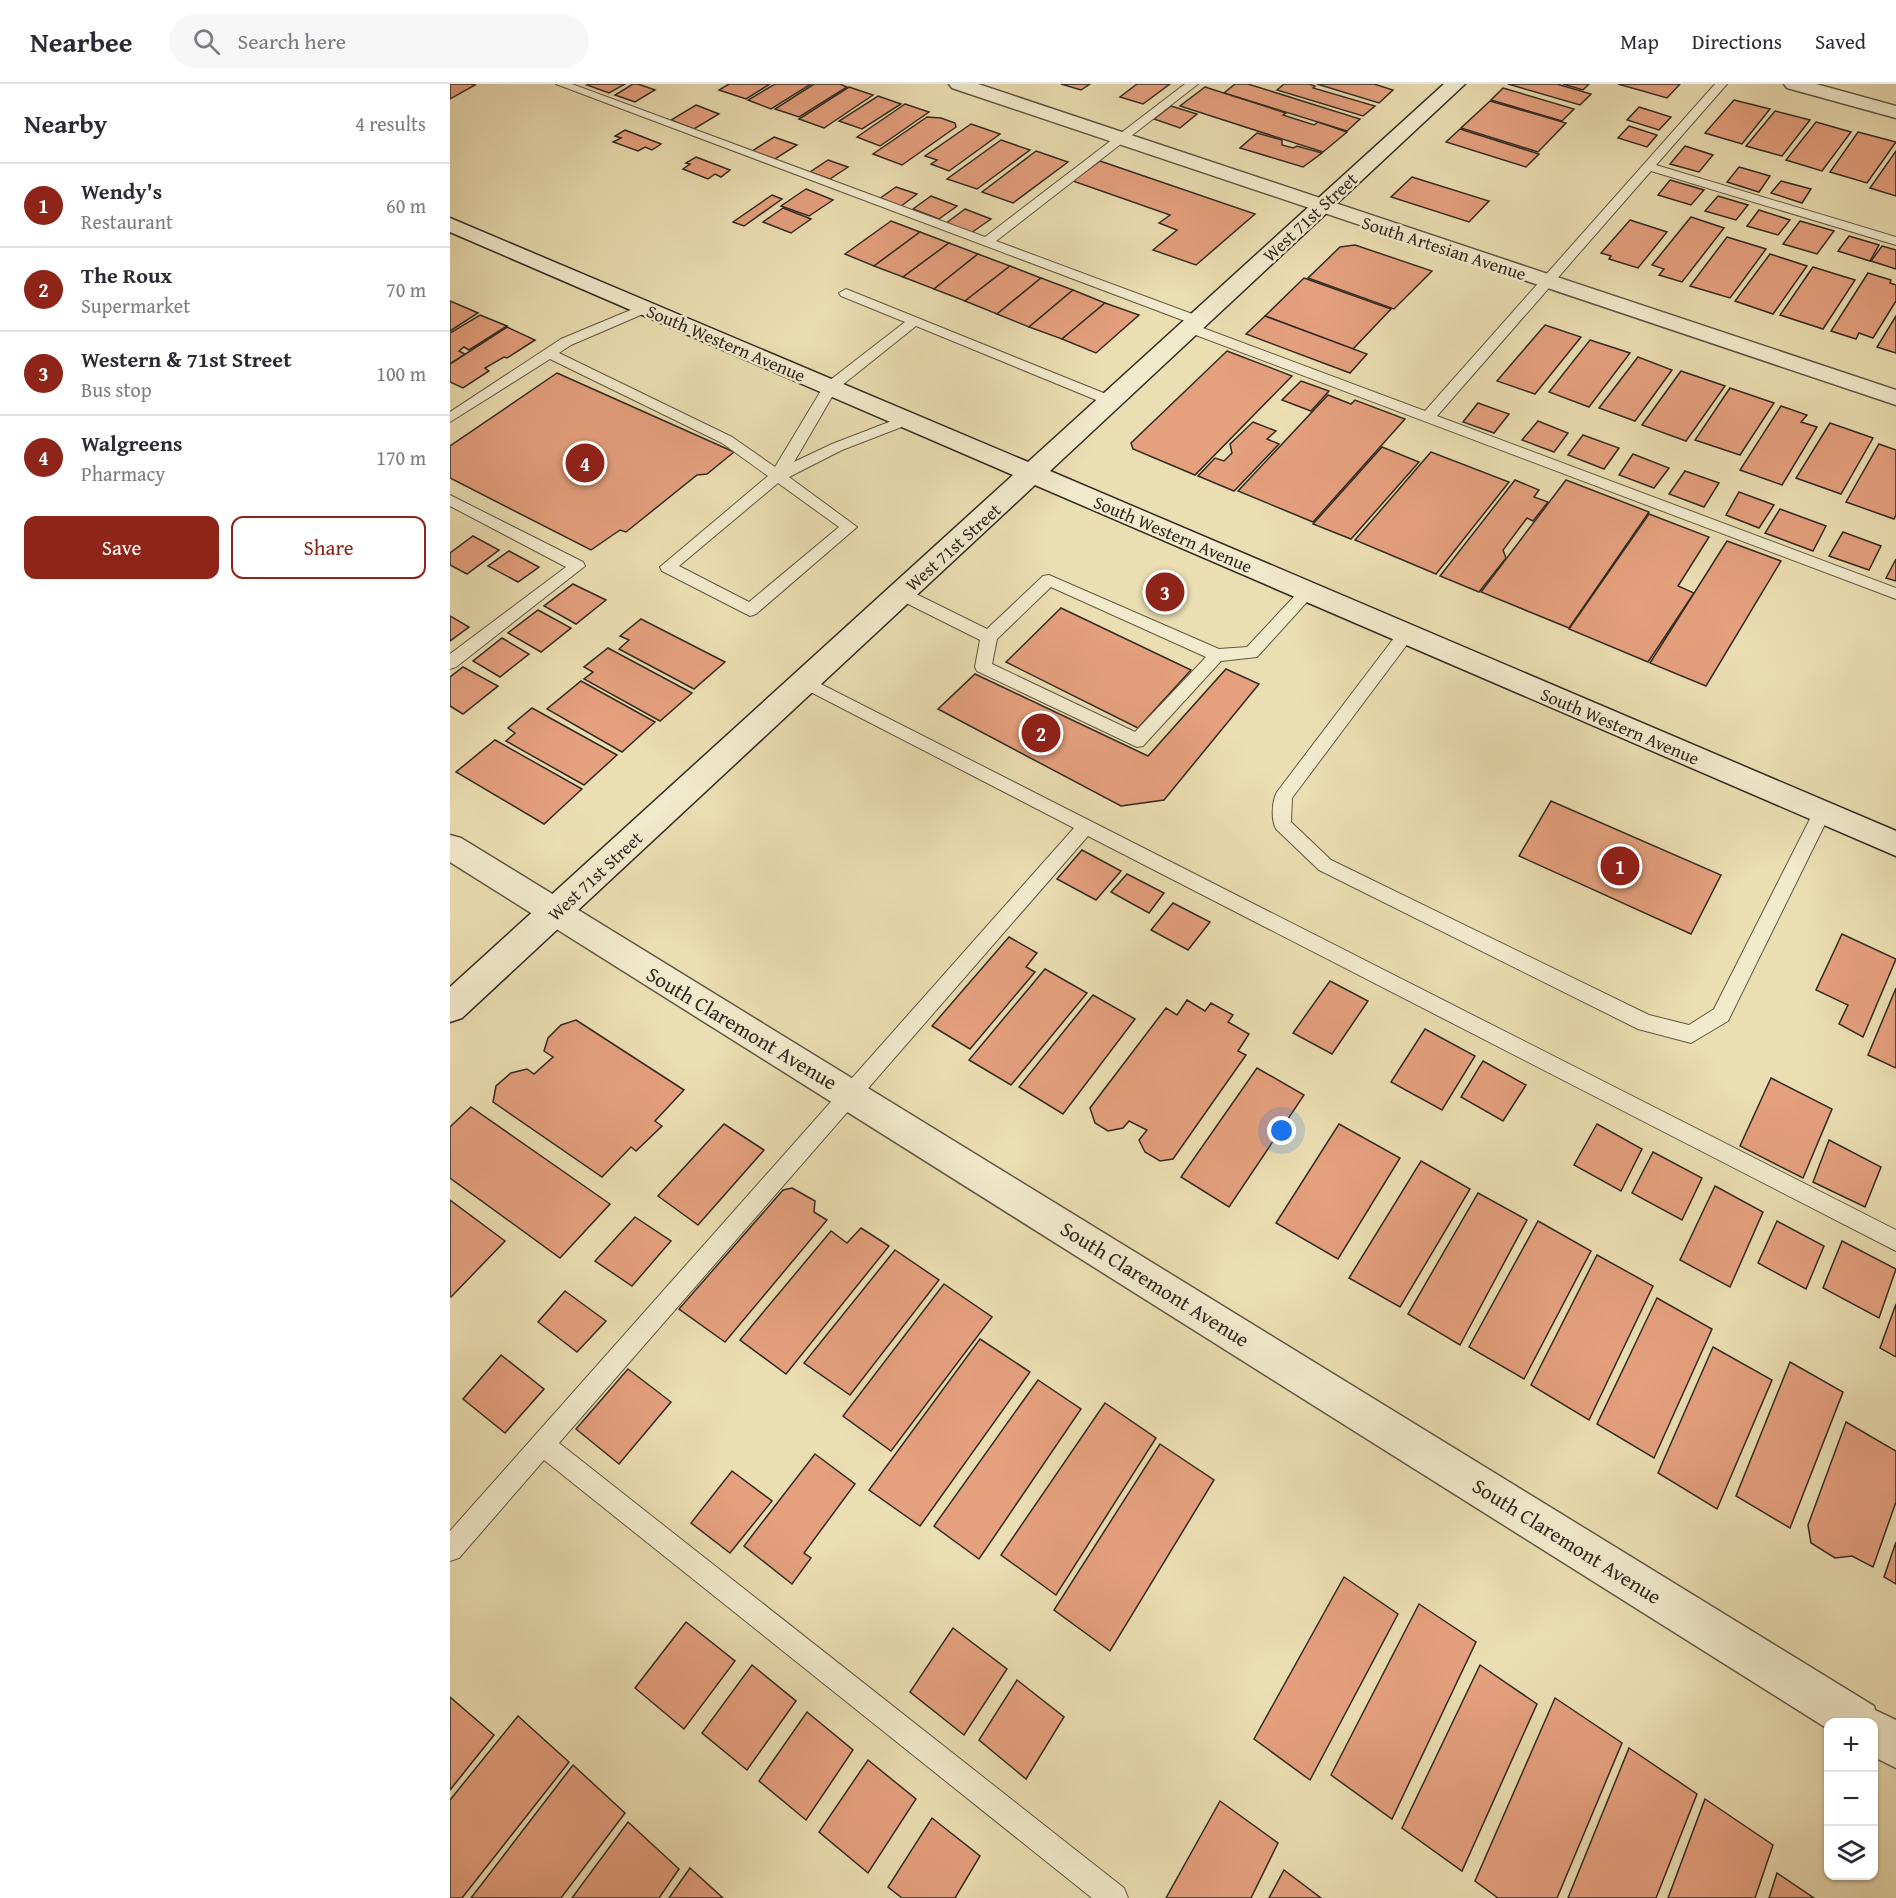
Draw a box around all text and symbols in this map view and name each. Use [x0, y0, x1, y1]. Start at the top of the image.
search box [169, 14, 589, 68]
text: Nearbee [30, 21, 133, 62]
icon: search [190, 25, 223, 58]
text: Search here [238, 25, 346, 57]
text: Map [1620, 26, 1659, 57]
text: Directions [1692, 26, 1782, 57]
text: Saved [1815, 26, 1866, 57]
text: Nearby [24, 104, 107, 143]
text: 4 results [355, 109, 426, 138]
street label: West 71st Street [1257, 165, 1364, 268]
text: Wendy's [81, 175, 162, 207]
text: 1 [38, 191, 49, 220]
text: 60 m [386, 191, 426, 220]
text: Restaurant [81, 207, 173, 236]
street label: South Artesian Avenue [1358, 209, 1530, 287]
text: The Roux [81, 259, 172, 291]
text: 2 [38, 275, 49, 304]
text: 70 m [386, 275, 426, 304]
text: Supermarket [81, 291, 190, 320]
street label: South Western Avenue [643, 297, 809, 389]
text: Western & 71st Street [81, 343, 291, 375]
text: 3 [38, 359, 49, 388]
text: 100 m [376, 359, 426, 388]
text: Bus stop [81, 375, 152, 404]
text: Walgreens [81, 427, 182, 459]
pin: 4 [566, 440, 604, 485]
text: 4 [38, 443, 49, 472]
text: 170 m [376, 443, 426, 472]
text: Pharmacy [81, 459, 165, 488]
street label: South Western Avenue [1090, 488, 1256, 580]
street label: West 71st Street [899, 496, 1007, 597]
button: Save [24, 516, 219, 579]
button: Share [231, 516, 426, 579]
pin: 3 [1146, 570, 1184, 614]
street label: South Western Avenue [1537, 680, 1703, 772]
pin: 2 [1022, 710, 1060, 756]
street label: West 71st Street [542, 824, 649, 927]
pin: 1 [1600, 844, 1640, 888]
street label: South Claremont Avenue [641, 959, 843, 1097]
your location [1267, 1116, 1296, 1145]
street label: South Claremont Avenue [1054, 1213, 1256, 1355]
street label: South Claremont Avenue [1466, 1470, 1668, 1612]
map controls [1824, 1718, 1878, 1880]
button: + [1824, 1718, 1878, 1772]
button: − [1824, 1772, 1878, 1826]
button: layers [1824, 1826, 1878, 1880]

